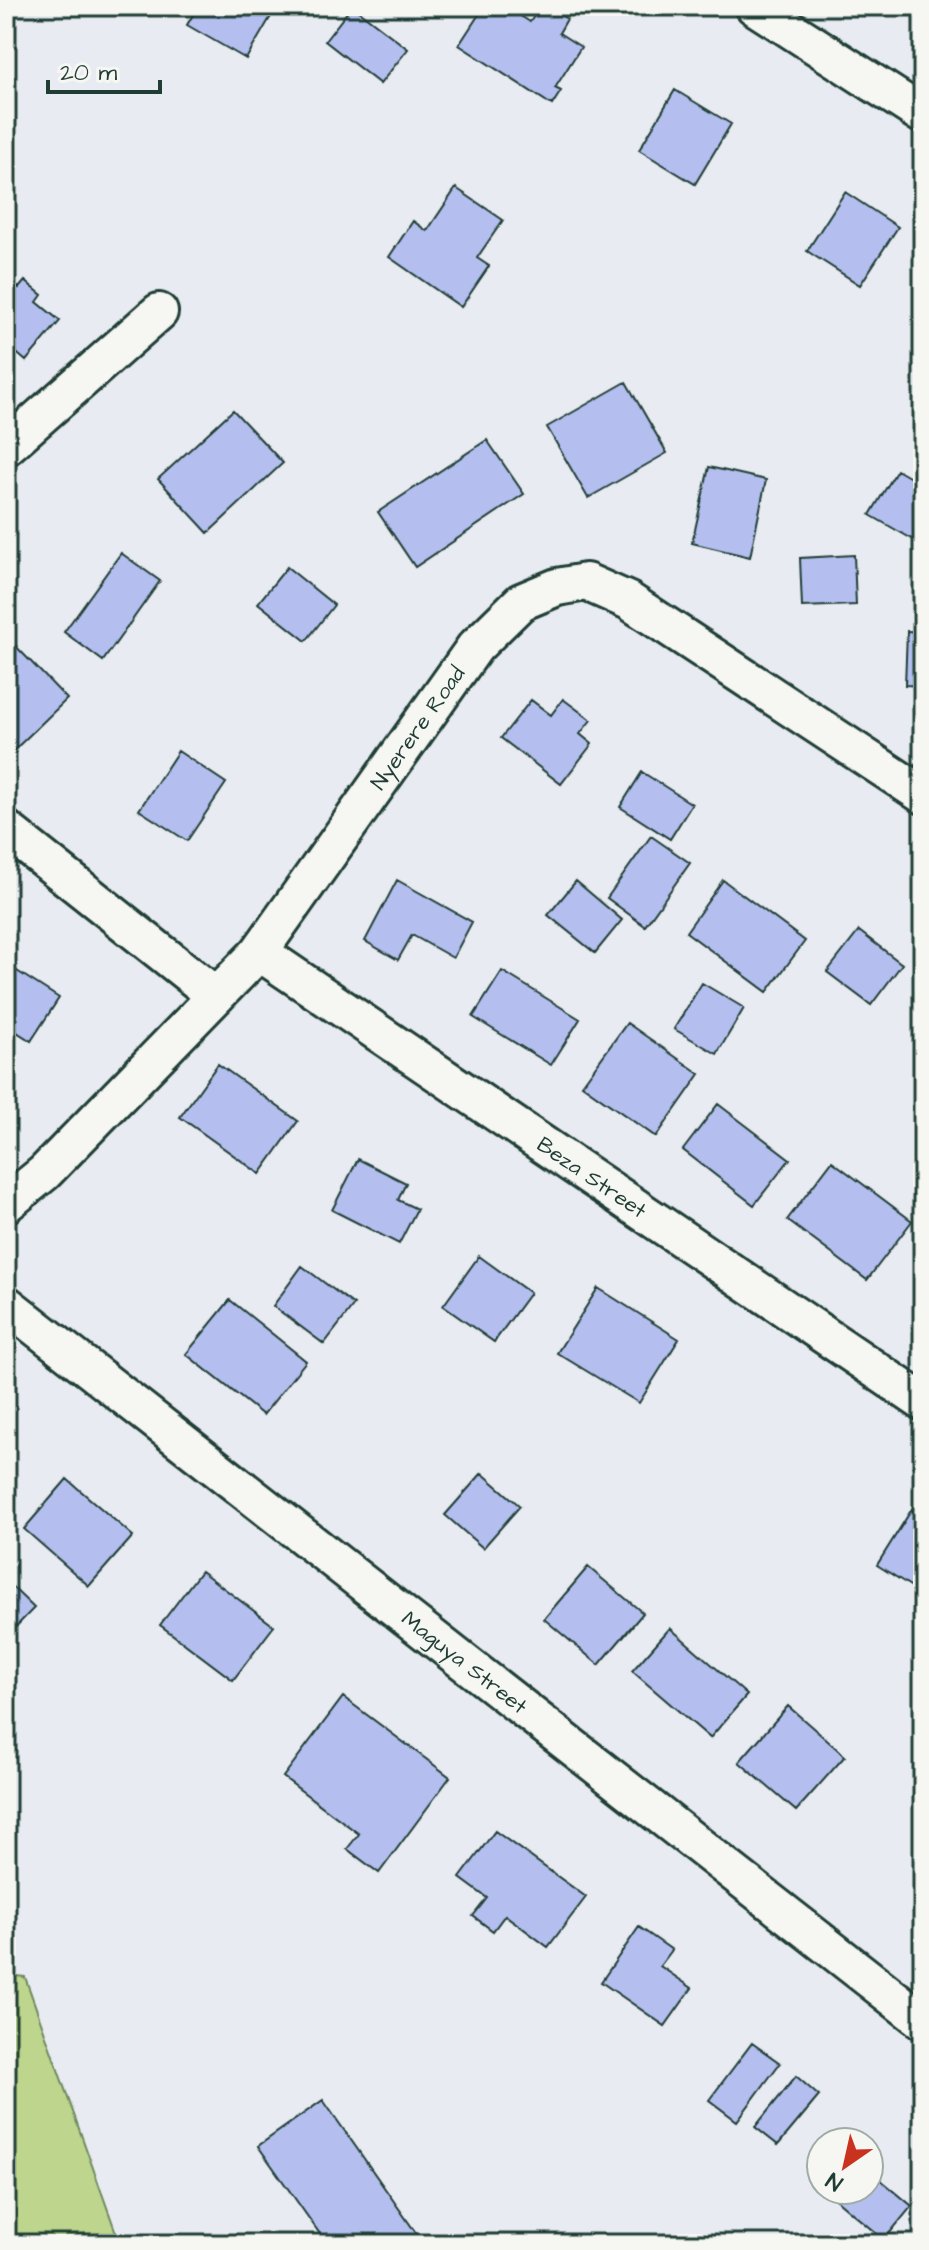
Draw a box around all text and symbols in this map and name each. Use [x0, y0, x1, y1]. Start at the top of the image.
scale bar [48, 44, 160, 94]
text: 20 m [60, 56, 117, 90]
street label: Nyerere Road [363, 660, 472, 796]
street label: Beza Street [531, 1129, 653, 1226]
street label: Maguya Street [395, 1603, 534, 1722]
north arrow [805, 2126, 885, 2206]
text: N [820, 2165, 849, 2198]

